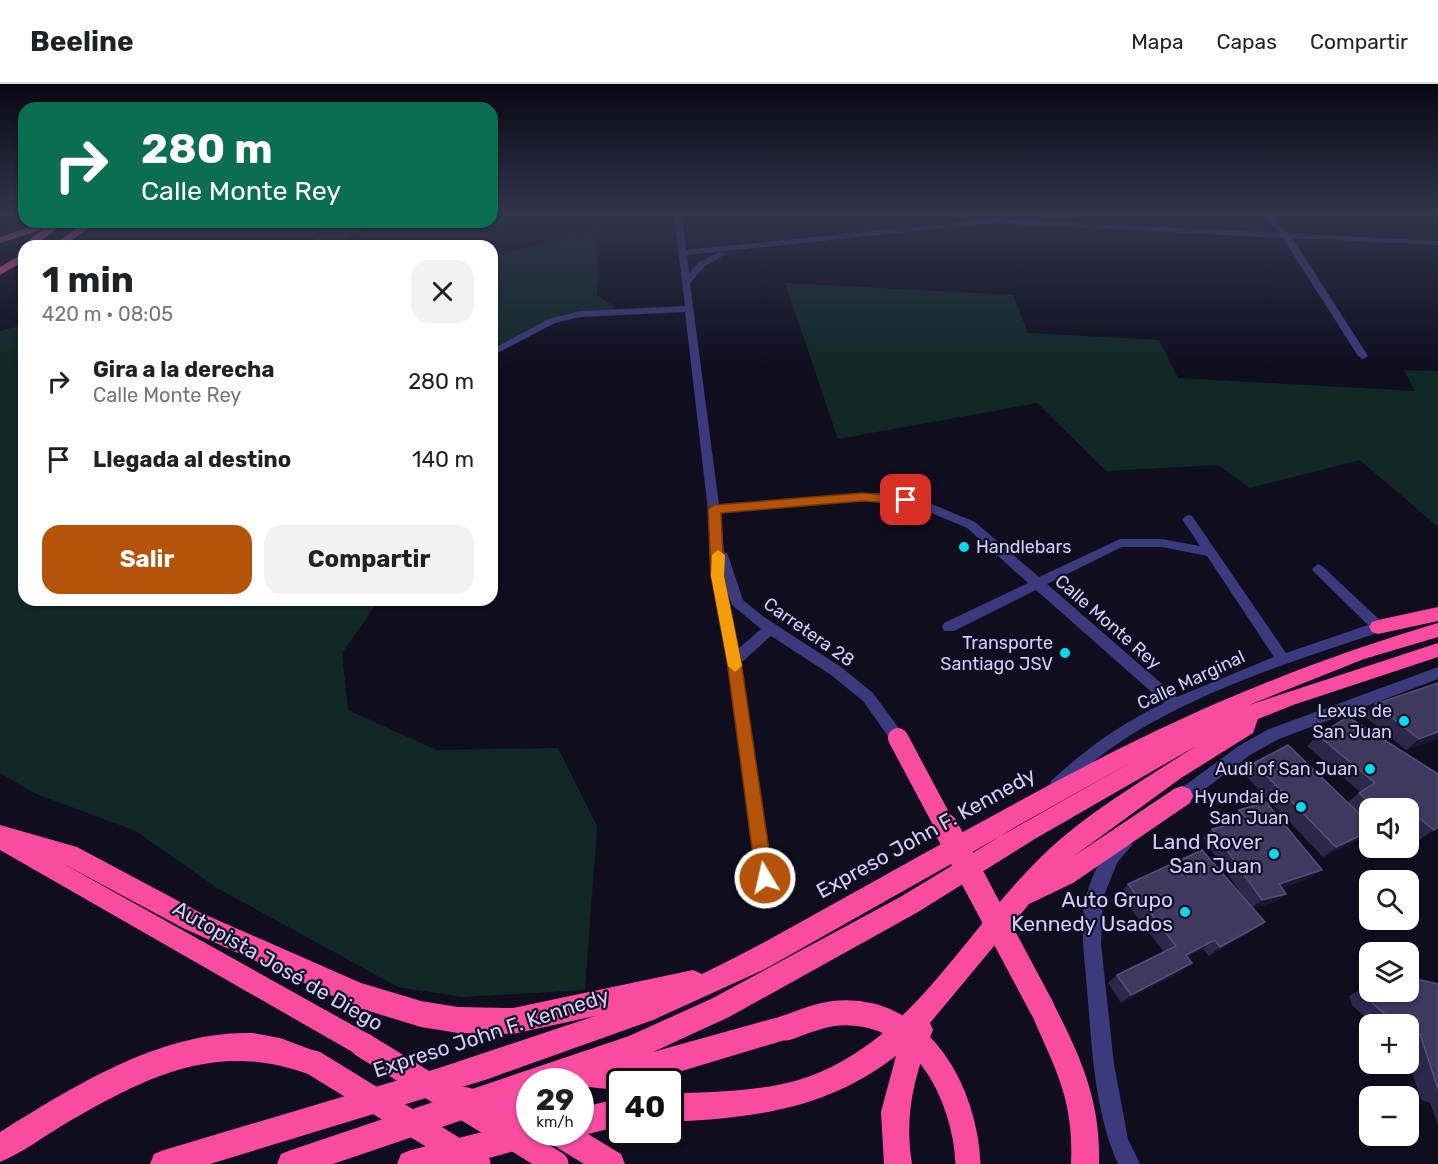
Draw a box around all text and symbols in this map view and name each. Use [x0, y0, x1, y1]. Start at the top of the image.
text: Beeline [30, 25, 134, 58]
text: Mapa [1131, 29, 1184, 54]
text: Capas [1217, 29, 1277, 54]
text: Compartir [1310, 29, 1408, 54]
text: 280 m [141, 124, 273, 174]
icon: right [42, 126, 120, 204]
text: Calle Monte Rey [141, 175, 341, 207]
text: 1 min [42, 258, 134, 301]
button: close [411, 260, 474, 323]
text: 420 m · 08:05 [42, 302, 173, 326]
text: Gira a la derecha [93, 356, 274, 383]
icon: right [42, 365, 75, 398]
text: 280 m [408, 368, 474, 395]
text: Calle Monte Rey [93, 383, 241, 407]
icon: arrive [42, 443, 75, 476]
text: Llegada al destino [93, 446, 291, 473]
text: 140 m [412, 446, 474, 473]
pin [880, 474, 931, 525]
icon: arrive [889, 483, 922, 516]
button: Salir [42, 525, 252, 594]
button: Compartir [264, 525, 474, 594]
place label: Handlebars [976, 536, 1072, 558]
marker: Handlebars [957, 540, 971, 554]
street label: Calle Monte Rey [1050, 570, 1166, 674]
street label: Carretera 28 [759, 593, 859, 671]
place label: Transporte Santiago JSV [940, 632, 1053, 675]
street label: Calle Marginal [1134, 645, 1248, 715]
marker: Transporte Santiago JSV [1058, 646, 1072, 660]
place label: Lexus de San Juan [1313, 700, 1392, 743]
marker: Lexus de San Juan [1397, 714, 1411, 728]
place label: Audi of San Juan [1215, 758, 1358, 780]
street label: Expreso John F. Kennedy [812, 762, 1040, 903]
marker: Audi of San Juan [1363, 762, 1377, 776]
place label: Hyundai de San Juan [1194, 786, 1289, 829]
map controls [1359, 798, 1419, 1146]
button: sound [1359, 798, 1419, 858]
marker: Hyundai de San Juan [1294, 800, 1308, 814]
place label: Land Rover San Juan [1152, 829, 1262, 878]
position arrow [733, 846, 797, 910]
marker: Land Rover San Juan [1267, 847, 1281, 861]
button: search [1359, 870, 1419, 930]
place label: Auto Grupo Kennedy Usados [1011, 887, 1173, 936]
street label: Autopista José de Diego [169, 895, 388, 1036]
marker: Auto Grupo Kennedy Usados [1178, 905, 1192, 919]
button: layers [1359, 942, 1419, 1002]
street label: Expreso John F. Kennedy [370, 982, 612, 1083]
button: + [1359, 1014, 1419, 1074]
speed limit sign: 40 [606, 1068, 684, 1146]
text: 29 [536, 1082, 574, 1118]
button: − [1359, 1086, 1419, 1146]
text: km/h [536, 1113, 574, 1131]

